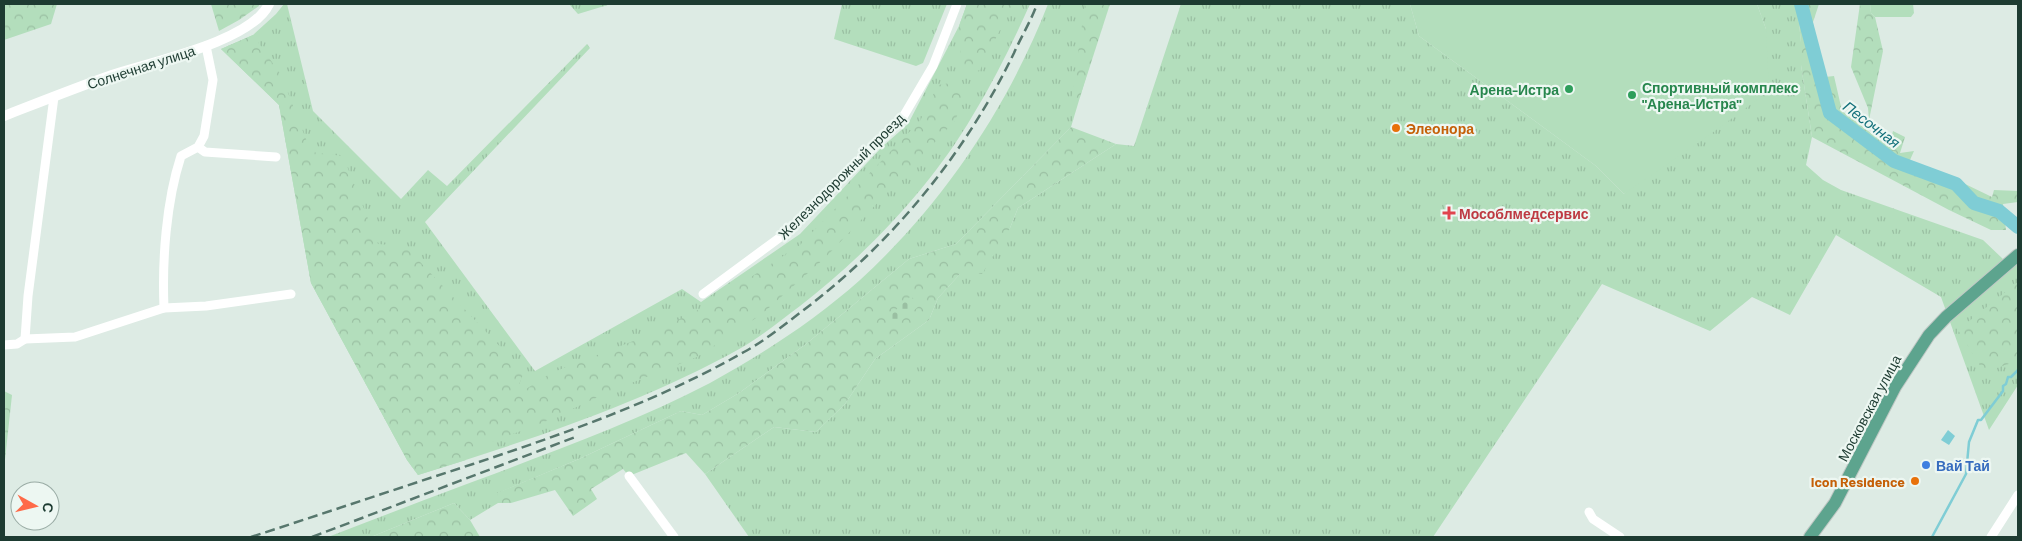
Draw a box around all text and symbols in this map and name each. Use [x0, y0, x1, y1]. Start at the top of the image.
street label: Солнечная улица [85, 41, 197, 92]
place label: Спортивный комплекс "Арена-Истра" [1642, 79, 1799, 112]
place label: Арена-Истра [1470, 81, 1559, 98]
marker: Арена-Истра [1563, 83, 1575, 95]
marker: Спортивный комплекс "Арена-Истра" [1626, 89, 1638, 101]
water label: Песочная [1840, 97, 1904, 151]
street label: Железнодорожный проезд [774, 109, 908, 243]
place label: Элеонора [1406, 120, 1474, 137]
marker: Элеонора [1390, 122, 1402, 134]
place label: Мособлмедсервис [1459, 205, 1589, 222]
marker: Мособлмедсервис [1443, 207, 1455, 219]
street label: Московская улица [1834, 352, 1904, 464]
place label: Вай Тай [1936, 457, 1990, 474]
marker: Вай Тай [1920, 459, 1932, 471]
place label: Icon Residence [1811, 473, 1905, 490]
marker: Icon Residence [1909, 475, 1921, 487]
north arrow [10, 481, 60, 531]
text: С [39, 502, 57, 514]

